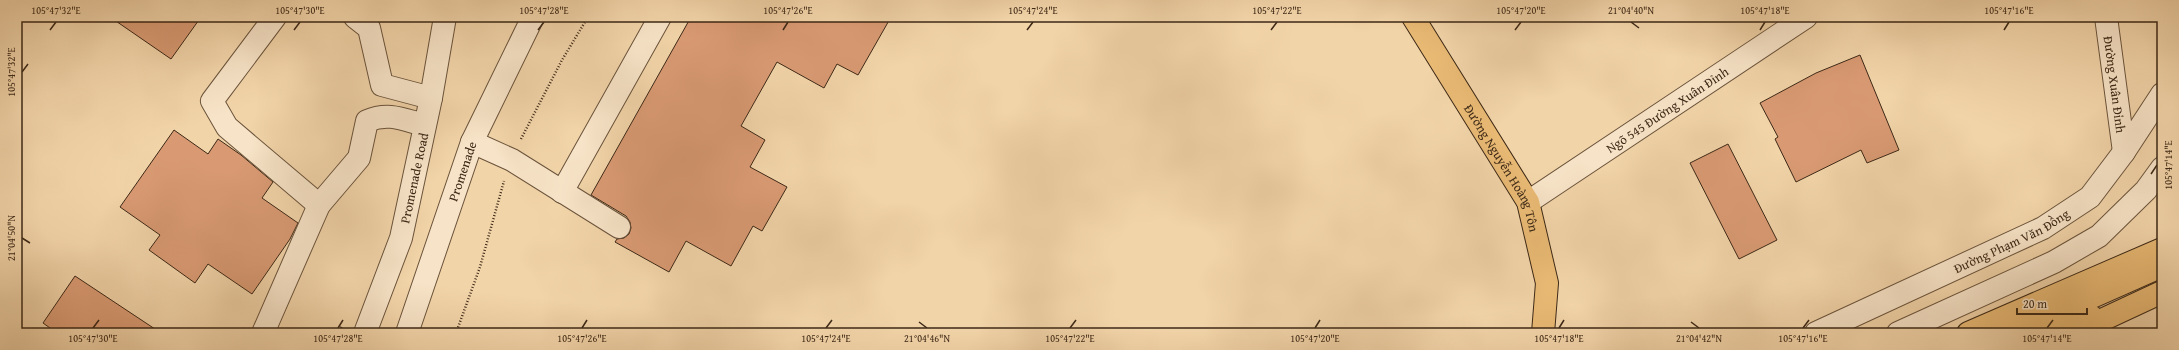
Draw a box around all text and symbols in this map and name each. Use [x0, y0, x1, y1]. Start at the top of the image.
text: 105°47'32"E [31, 3, 81, 18]
text: 105°47'30"E [275, 3, 325, 18]
text: 105°47'28"E [519, 3, 569, 18]
text: 105°47'26"E [763, 3, 813, 18]
text: 105°47'24"E [1008, 3, 1058, 18]
text: 105°47'22"E [1252, 3, 1302, 18]
text: 105°47'20"E [1496, 3, 1546, 18]
text: 21°04'40"N [1608, 3, 1654, 18]
text: 105°47'18"E [1740, 3, 1790, 18]
text: 105°47'16"E [1984, 3, 2034, 18]
street label: Đường Xuân Đỉnh [2099, 35, 2130, 135]
text: 105°47'32"E [4, 47, 19, 97]
street label: Ngõ 545 Đường Xuân Đỉnh [1602, 62, 1733, 158]
street label: Đường Nguyễn Hoàng Tôn [1459, 101, 1544, 234]
street label: Promenade Road [395, 131, 433, 225]
street label: Promenade [444, 139, 482, 204]
text: 105°47'14"E [2161, 140, 2176, 190]
street label: Đường Phạm Văn Đồng [1951, 204, 2074, 278]
text: 21°04'50"N [4, 215, 19, 261]
scale bar [2017, 290, 2087, 316]
text: 20 m [2023, 295, 2047, 312]
text: 105°47'30"E [68, 331, 118, 346]
text: 105°47'28"E [313, 331, 363, 346]
text: 105°47'26"E [557, 331, 607, 346]
text: 105°47'24"E [801, 331, 851, 346]
text: 21°04'46"N [904, 331, 950, 346]
text: 105°47'22"E [1045, 331, 1095, 346]
text: 105°47'20"E [1290, 331, 1340, 346]
text: 105°47'18"E [1534, 331, 1584, 346]
text: 21°04'42"N [1676, 331, 1722, 346]
text: 105°47'16"E [1778, 331, 1828, 346]
text: 105°47'14"E [2022, 331, 2072, 346]

